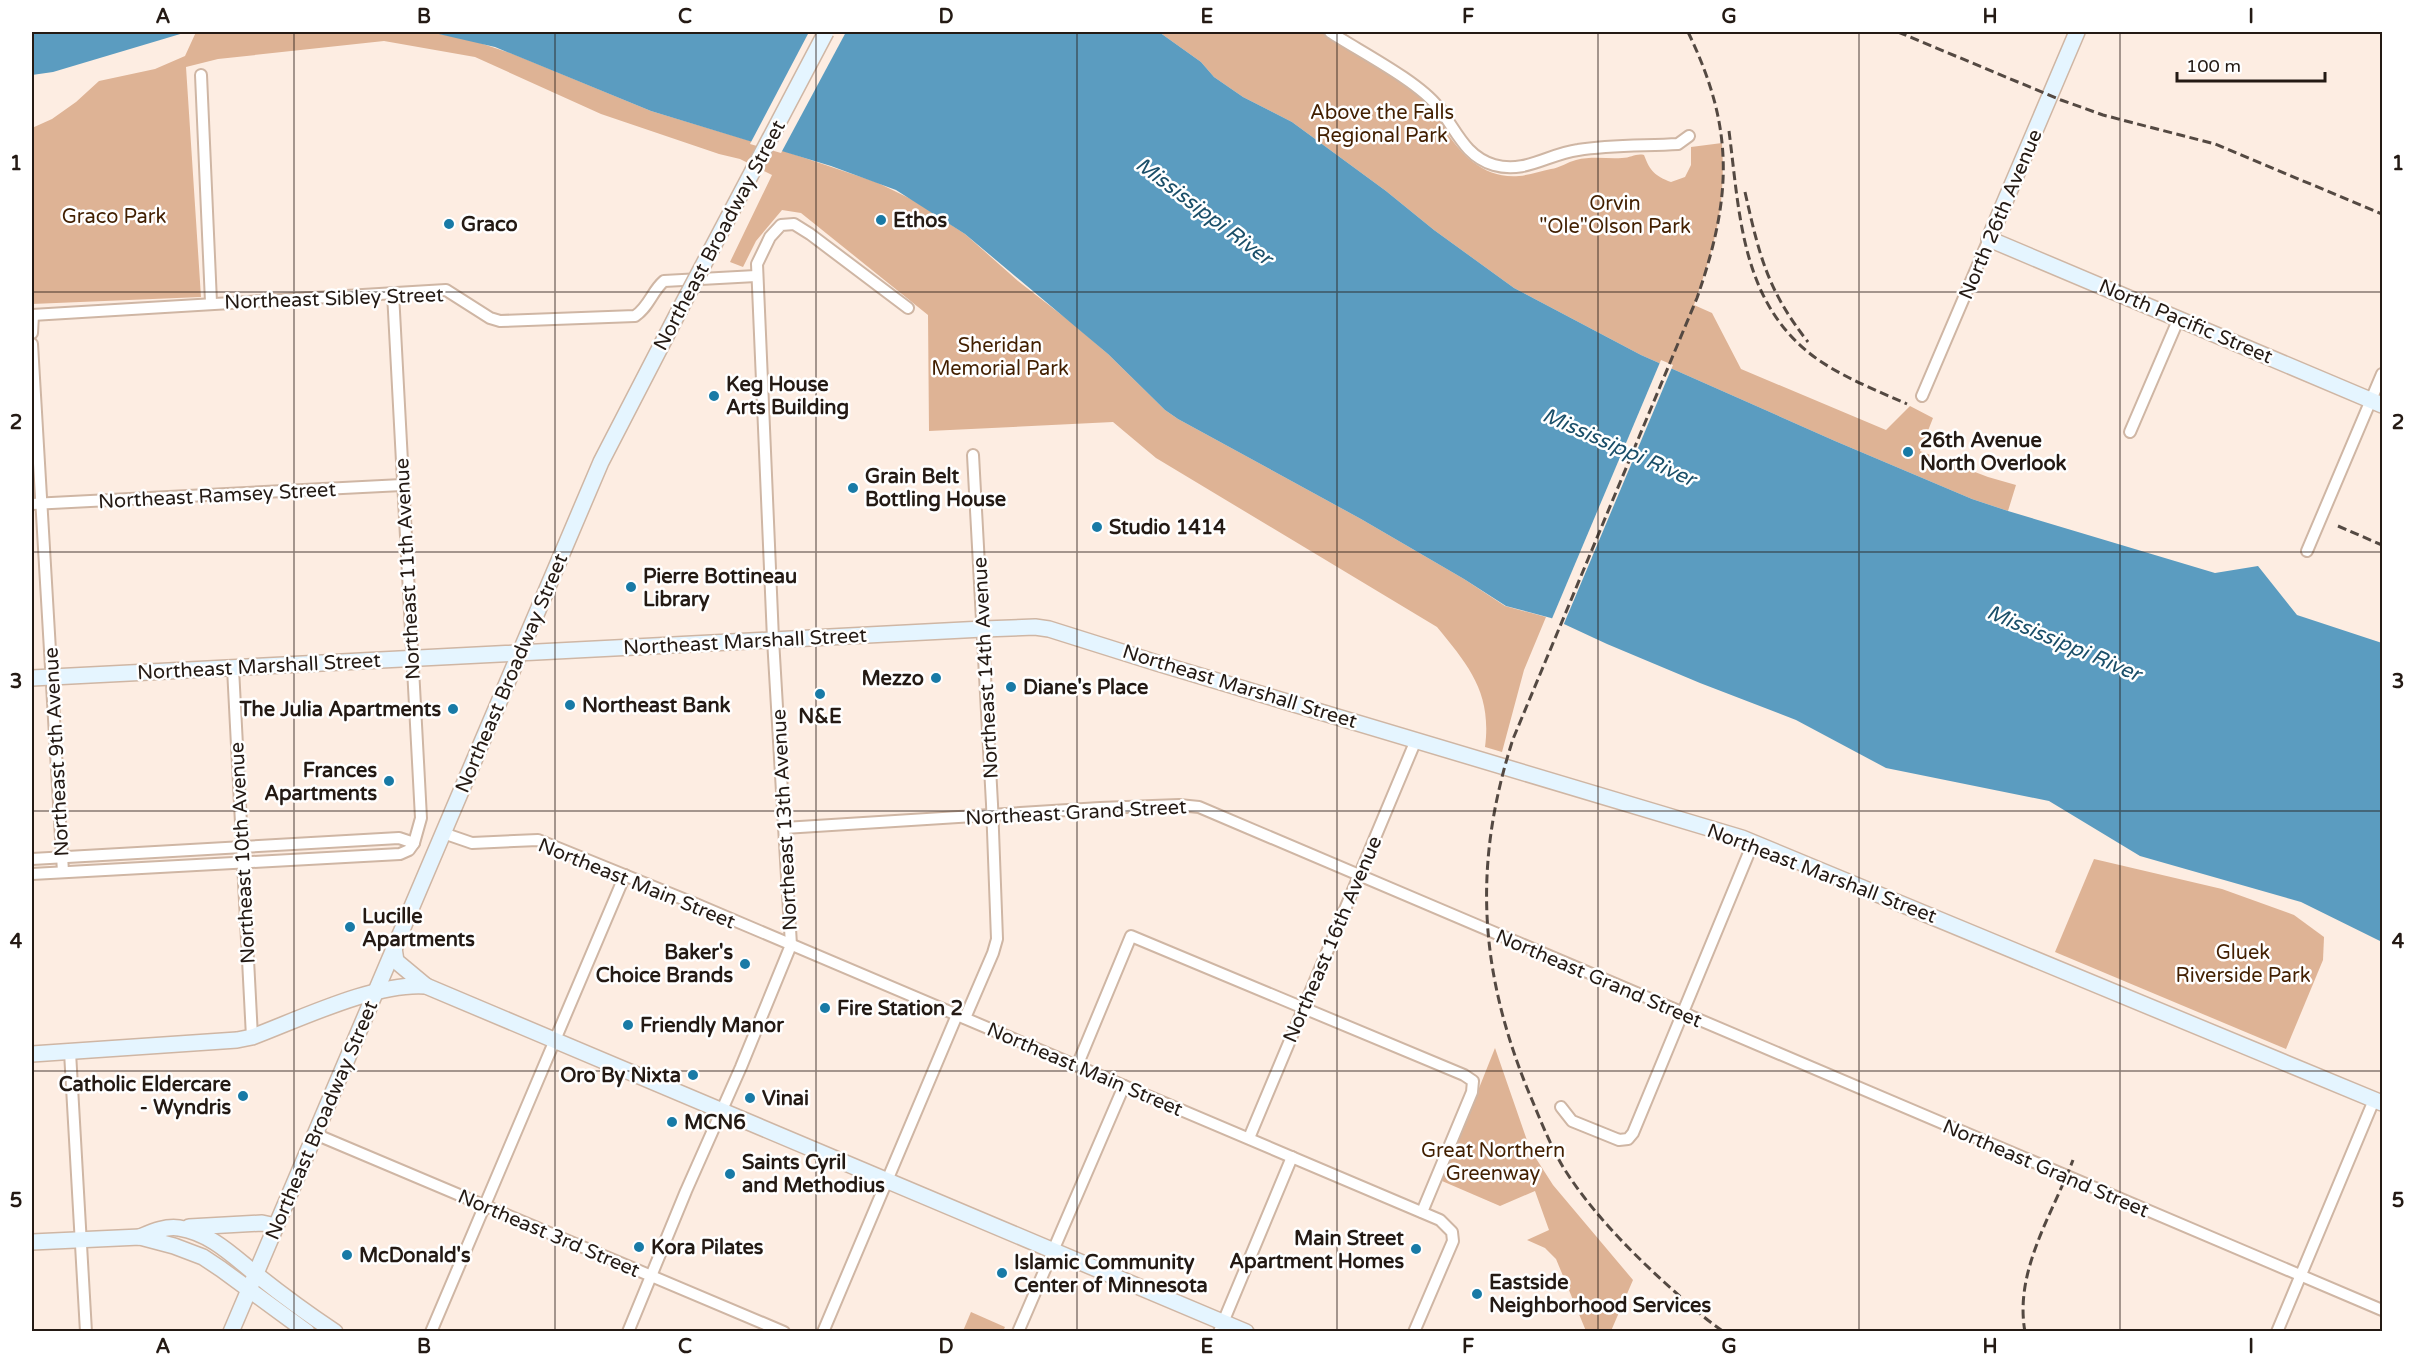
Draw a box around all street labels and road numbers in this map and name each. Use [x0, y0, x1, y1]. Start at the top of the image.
street label: Northeast Broadway Street [649, 116, 791, 355]
street label: North 26th Avenue [1954, 126, 2048, 303]
street label: North Pacific Street [2095, 274, 2276, 369]
street label: Northeast Sibley Street [224, 283, 444, 315]
street label: Northeast 11th Avenue [390, 457, 426, 680]
street label: Northeast Ramsey Street [98, 478, 337, 514]
street label: Northeast Broadway Street [451, 550, 573, 797]
street label: Northeast 14th Avenue [968, 556, 1004, 779]
street label: Northeast Marshall Street [623, 624, 868, 660]
street label: Northeast Marshall Street [1120, 640, 1360, 734]
street label: Northeast 9th Avenue [40, 647, 74, 857]
street label: Northeast Marshall Street [137, 649, 382, 685]
street label: Northeast 13th Avenue [767, 708, 803, 931]
street label: Northeast 10th Avenue [225, 741, 261, 964]
street label: Northeast Grand Street [965, 795, 1188, 831]
street label: Northeast Marshall Street [1703, 819, 1940, 929]
street label: Northeast 16th Avenue [1278, 832, 1387, 1046]
street label: Northeast Main Street [535, 833, 739, 935]
street label: Northeast Grand Street [1492, 925, 1706, 1033]
street label: Northeast Broadway Street [261, 997, 383, 1244]
street label: Northeast Main Street [983, 1018, 1186, 1122]
street label: Northeast Grand Street [1939, 1115, 2153, 1223]
street label: Northeast 3rd Street [454, 1185, 643, 1283]

